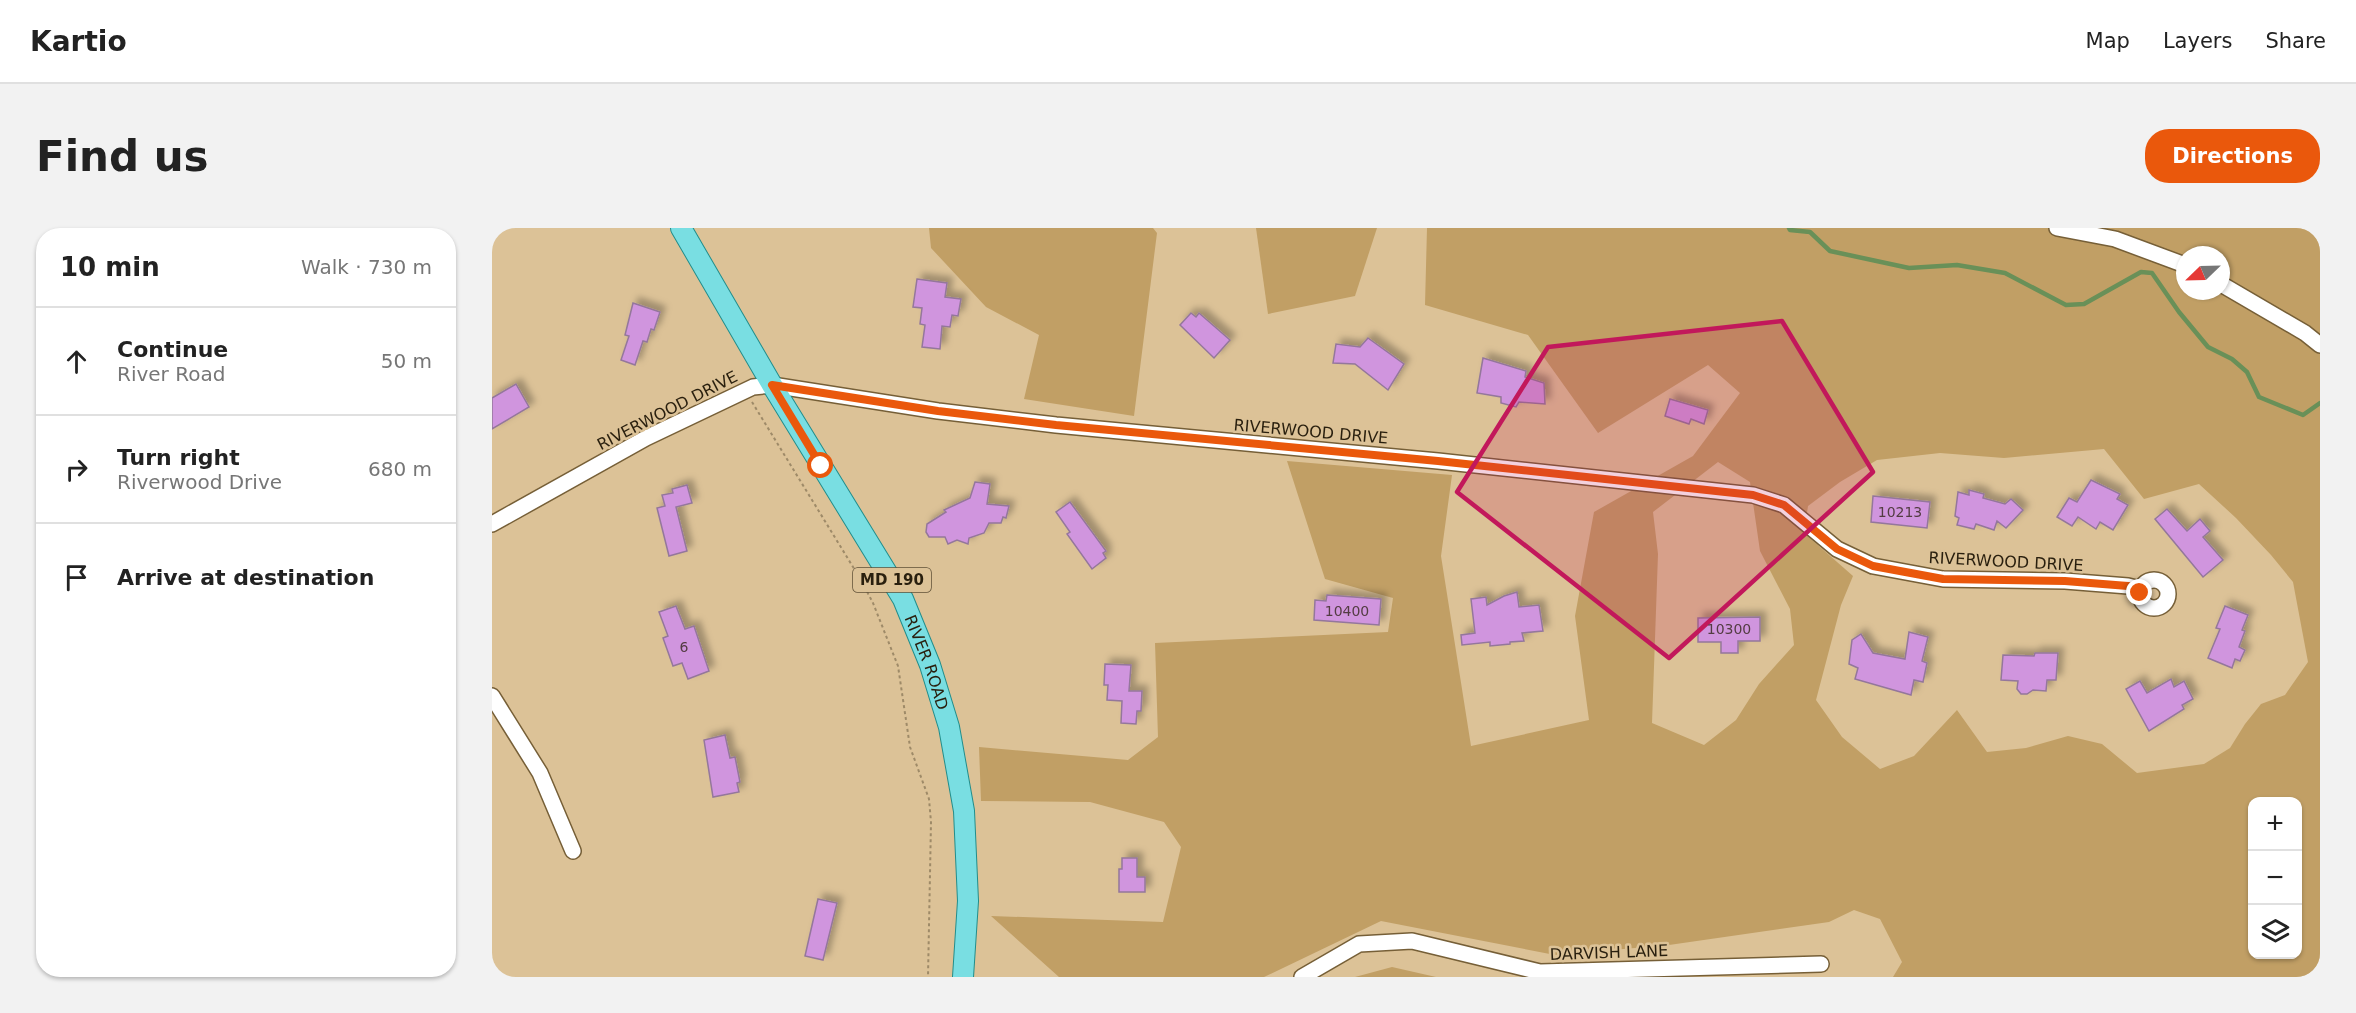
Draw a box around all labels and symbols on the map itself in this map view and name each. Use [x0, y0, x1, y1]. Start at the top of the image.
north arrow [2176, 246, 2230, 300]
street label: RIVERWOOD DRIVE [594, 367, 741, 454]
street label: RIVERWOOD DRIVE [1233, 415, 1389, 448]
route start [807, 452, 833, 478]
house number: 10213 [1878, 504, 1922, 520]
street label: RIVERWOOD DRIVE [1928, 548, 2084, 575]
road number: MD 190 [853, 568, 931, 592]
route end [2126, 579, 2152, 605]
house number: 10400 [1325, 603, 1369, 619]
street label: RIVER ROAD [900, 612, 952, 712]
house number: 10300 [1707, 621, 1751, 637]
house number: 6 [680, 639, 689, 655]
street label: DARVISH LANE [1549, 941, 1669, 964]

